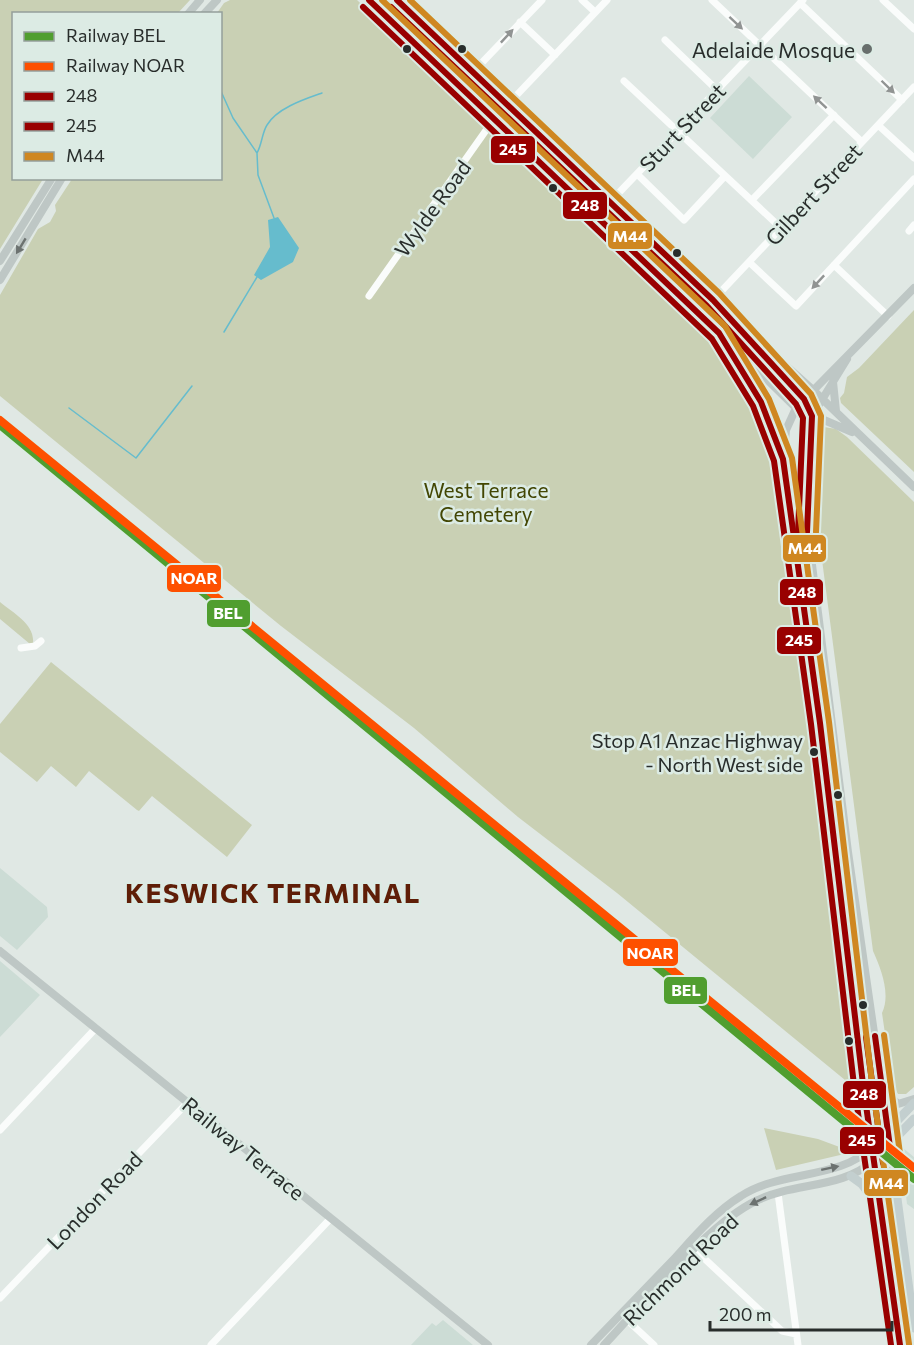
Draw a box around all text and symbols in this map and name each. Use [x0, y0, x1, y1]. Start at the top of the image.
legend [12, 12, 222, 180]
one-way arrow [728, 15, 742, 29]
text: Railway BEL [66, 24, 165, 46]
one-way arrow [500, 29, 514, 43]
place label: Adelaide Mosque [692, 37, 855, 62]
marker: Adelaide Mosque [860, 42, 874, 56]
unlabelled marker [401, 43, 413, 55]
unlabelled marker [456, 43, 468, 55]
text: Railway NOAR [66, 54, 185, 76]
street label: Sturt Street [634, 78, 730, 176]
one-way arrow [881, 79, 895, 93]
text: 248 [66, 84, 97, 106]
one-way arrow [812, 95, 827, 109]
text: 245 [66, 114, 97, 136]
line badge: 245 [490, 135, 536, 164]
street label: Gilbert Street [760, 138, 866, 250]
text: 245 [499, 139, 527, 158]
text: M44 [66, 144, 105, 166]
street label: Wylde Road [389, 155, 475, 261]
unlabelled marker [547, 182, 559, 194]
line badge: 248 [562, 191, 608, 220]
text: 248 [571, 195, 599, 214]
line badge: M44 [607, 222, 653, 250]
text: M44 [612, 226, 648, 245]
one-way arrow [15, 238, 26, 254]
unlabelled marker [671, 247, 683, 259]
one-way arrow [812, 274, 825, 289]
park label: West Terrace Cemetery [423, 477, 549, 526]
line badge: M44 [782, 534, 827, 563]
text: M44 [787, 538, 823, 557]
line badge: NOAR [166, 564, 222, 593]
text: NOAR [170, 568, 218, 587]
line badge: 248 [779, 578, 824, 606]
text: 248 [788, 582, 816, 601]
line badge: BEL [206, 599, 251, 628]
text: BEL [213, 603, 243, 622]
line badge: 245 [776, 626, 822, 655]
text: 245 [785, 630, 813, 649]
place label: Stop A1 Anzac Highway - North West side [592, 728, 803, 776]
marker: Stop A1 Anzac Highway - North West side [808, 746, 820, 758]
unlabelled marker [832, 789, 844, 801]
district label: KESWICK TERMINAL [125, 876, 421, 909]
line badge: NOAR [622, 938, 679, 967]
text: NOAR [626, 943, 674, 962]
line badge: BEL [663, 976, 708, 1005]
text: BEL [671, 980, 701, 999]
unlabelled marker [857, 999, 869, 1011]
unlabelled marker [843, 1035, 855, 1047]
line badge: 248 [842, 1080, 887, 1109]
text: 248 [850, 1084, 878, 1103]
street label: Railway Terrace [178, 1091, 310, 1205]
line badge: 245 [839, 1126, 885, 1155]
text: 245 [848, 1130, 876, 1149]
street label: London Road [41, 1146, 147, 1254]
one-way arrow [821, 1163, 839, 1173]
line badge: M44 [863, 1169, 909, 1197]
text: M44 [868, 1173, 904, 1192]
one-way arrow [750, 1196, 767, 1205]
street label: Richmond Road [617, 1208, 743, 1330]
scale bar [710, 1294, 892, 1332]
text: 200 m [719, 1303, 772, 1325]

